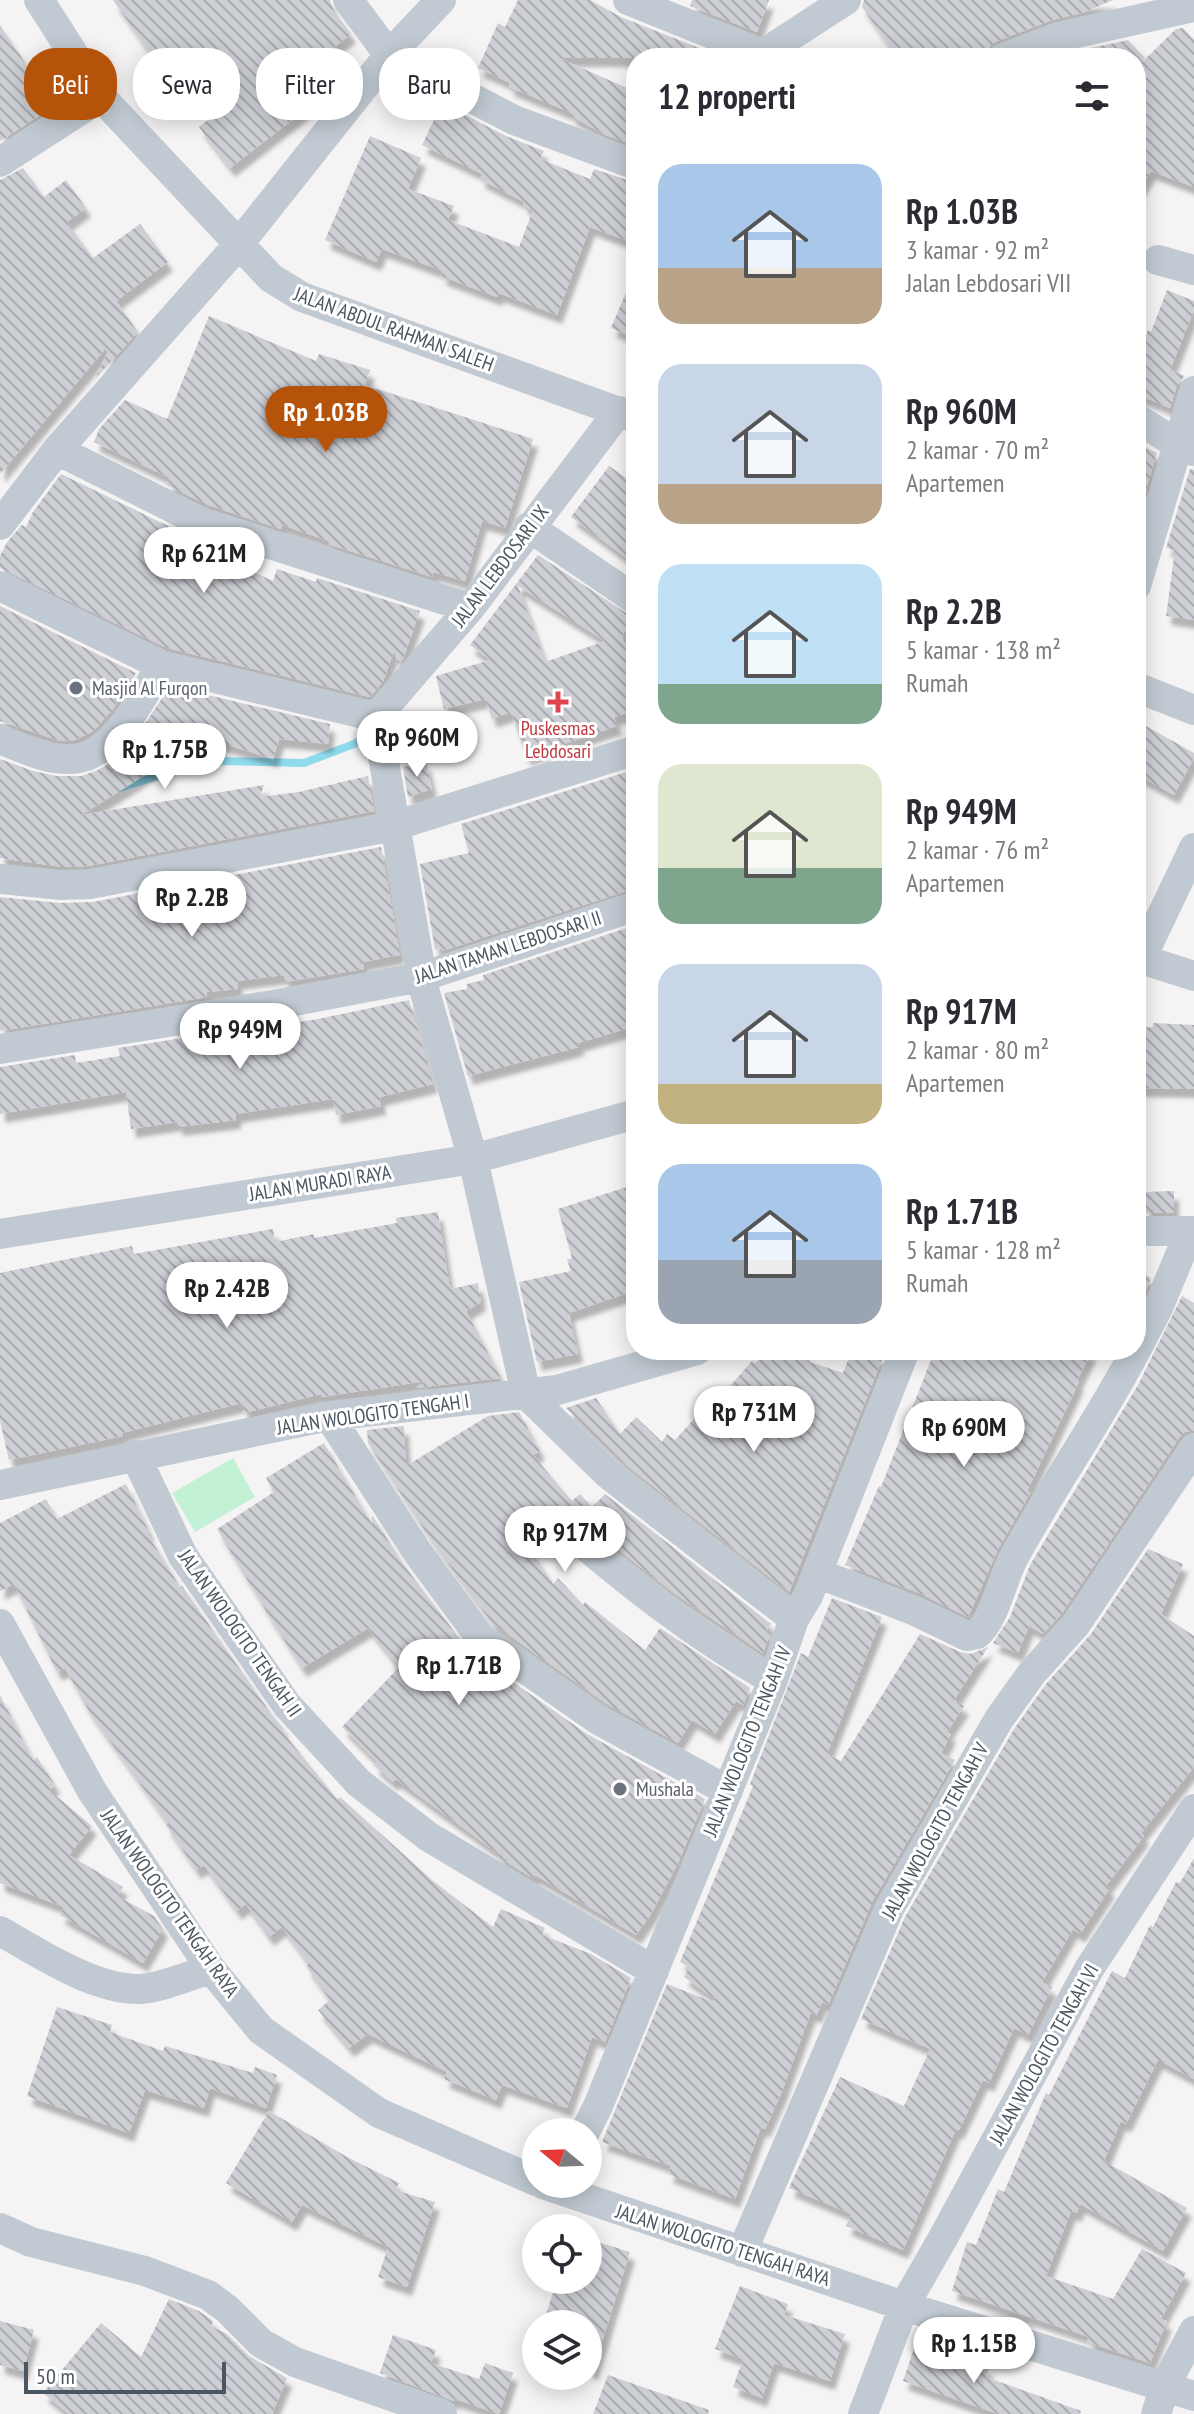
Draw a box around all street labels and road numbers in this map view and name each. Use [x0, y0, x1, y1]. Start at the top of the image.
street label: JALAN ABDUL RAHMAN SALEH [290, 280, 497, 377]
street label: JALAN LEBDOSARI IX [445, 500, 554, 633]
street label: JALAN TAMAN LEBDOSARI II [410, 905, 605, 990]
street label: JALAN MURADI RAYA [246, 1159, 393, 1207]
street label: JALAN WOLOGITO TENGAH I [274, 1388, 471, 1440]
street label: JALAN WOLOGITO TENGAH II [172, 1543, 308, 1722]
street label: JALAN WOLOGITO TENGAH IV [697, 1641, 797, 1841]
street label: JALAN WOLOGITO TENGAH V [875, 1738, 995, 1925]
street label: JALAN WOLOGITO TENGAH RAYA [95, 1803, 245, 2003]
street label: JALAN WOLOGITO TENGAH VI [983, 1959, 1104, 2150]
street label: JALAN WOLOGITO TENGAH RAYA [612, 2198, 834, 2292]

